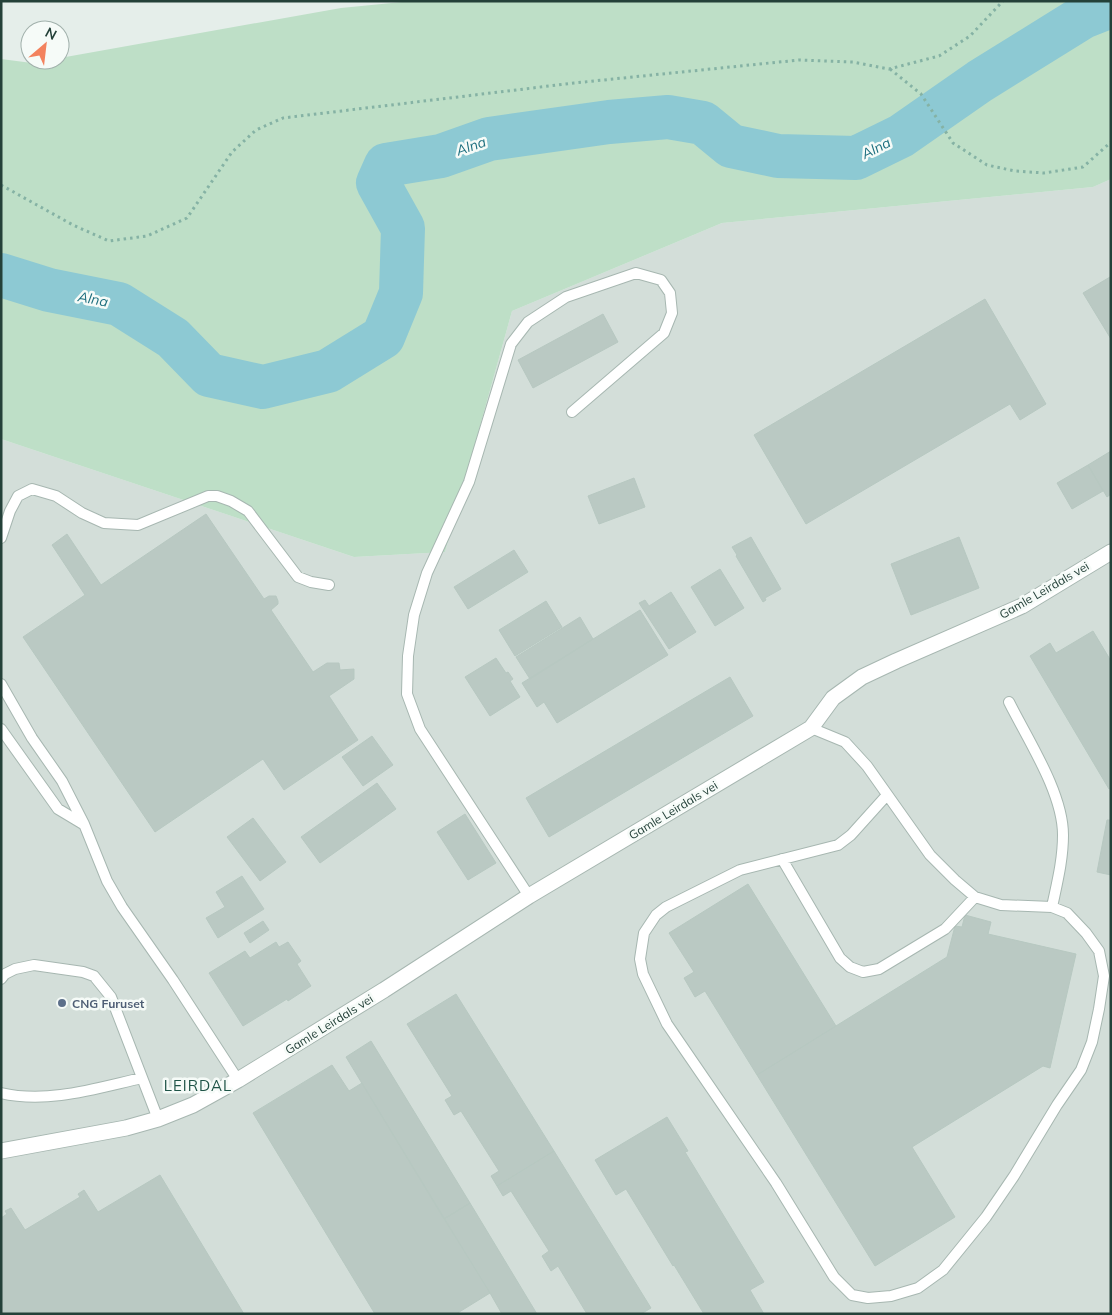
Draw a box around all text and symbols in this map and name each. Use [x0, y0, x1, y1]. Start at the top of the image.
north arrow [20, 20, 70, 70]
text: N [42, 23, 60, 44]
water label: Alna [453, 133, 488, 160]
water label: Alna [858, 133, 894, 163]
water label: Alna [75, 287, 110, 311]
street label: Gamle Leirdals vei [996, 558, 1092, 622]
street label: Gamle Leirdals vei [626, 777, 720, 842]
street label: Gamle Leirdals vei [282, 991, 376, 1057]
place label: CNG Furuset [72, 996, 145, 1011]
marker: CNG Furuset [56, 997, 68, 1009]
district label: LEIRDAL [164, 1076, 232, 1095]

